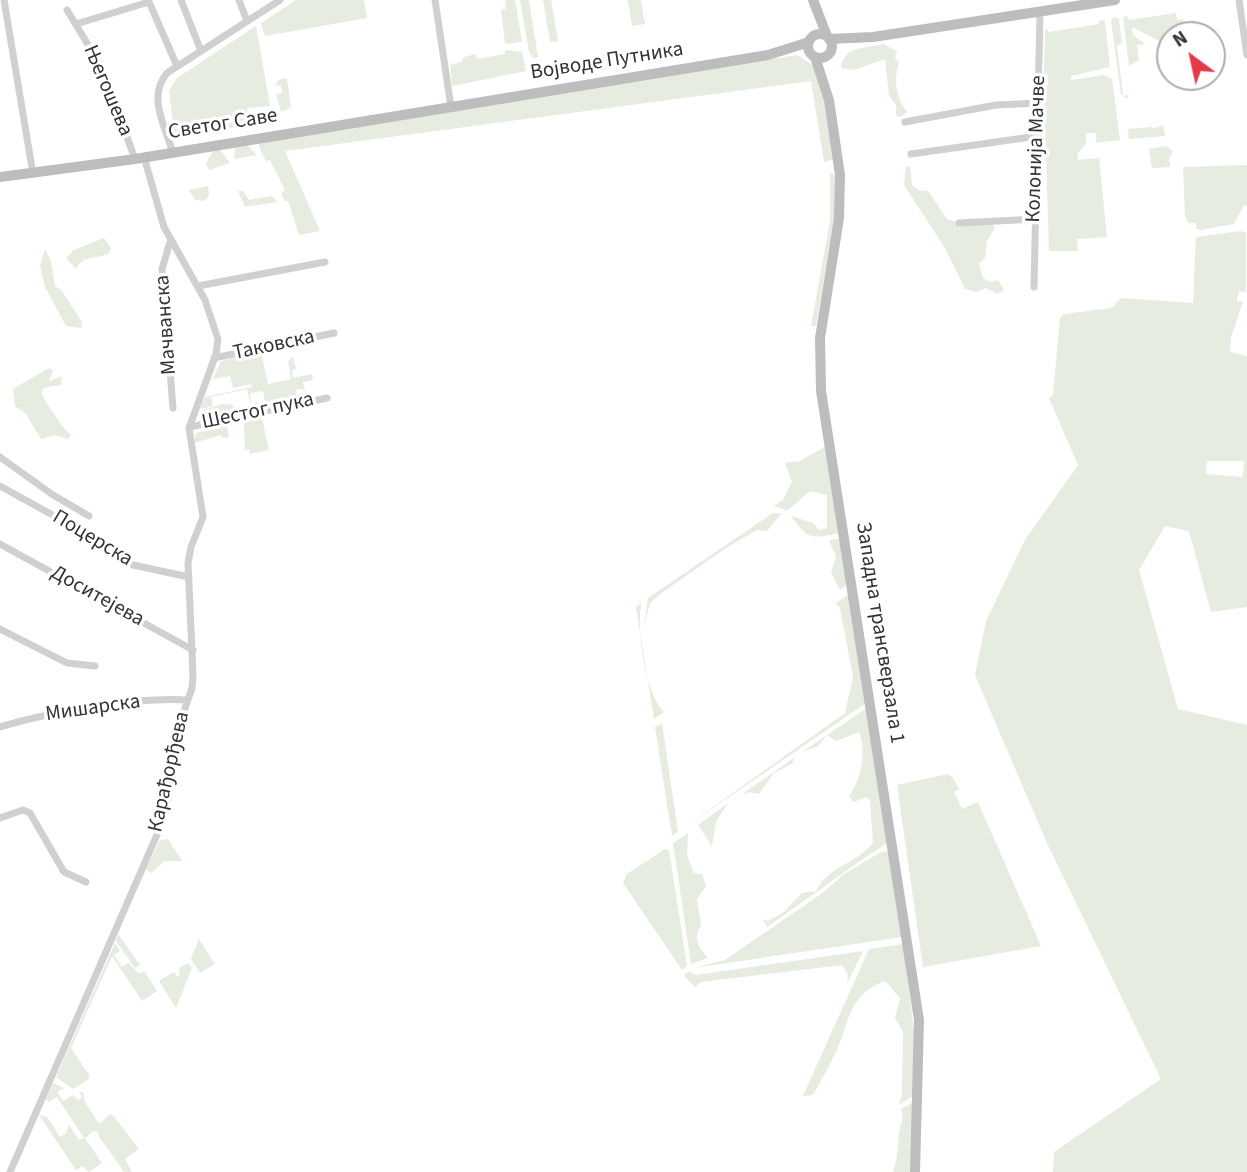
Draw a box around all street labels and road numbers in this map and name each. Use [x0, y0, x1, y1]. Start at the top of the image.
street label: Војводе Путника [529, 37, 685, 87]
street label: Његошева [77, 42, 137, 140]
street label: Колонија Мачве [1022, 75, 1052, 223]
street label: Светог Саве [167, 104, 279, 146]
street label: Мачванска [151, 274, 183, 376]
street label: Таковска [231, 325, 317, 367]
street label: Шестог пука [200, 388, 316, 436]
street label: Поцерска [47, 505, 137, 573]
street label: Западна трансверзала 1 [849, 520, 909, 746]
street label: Доситејева [46, 561, 148, 633]
street label: Мишарска [44, 690, 142, 728]
street label: Карађорђева [144, 709, 196, 835]

